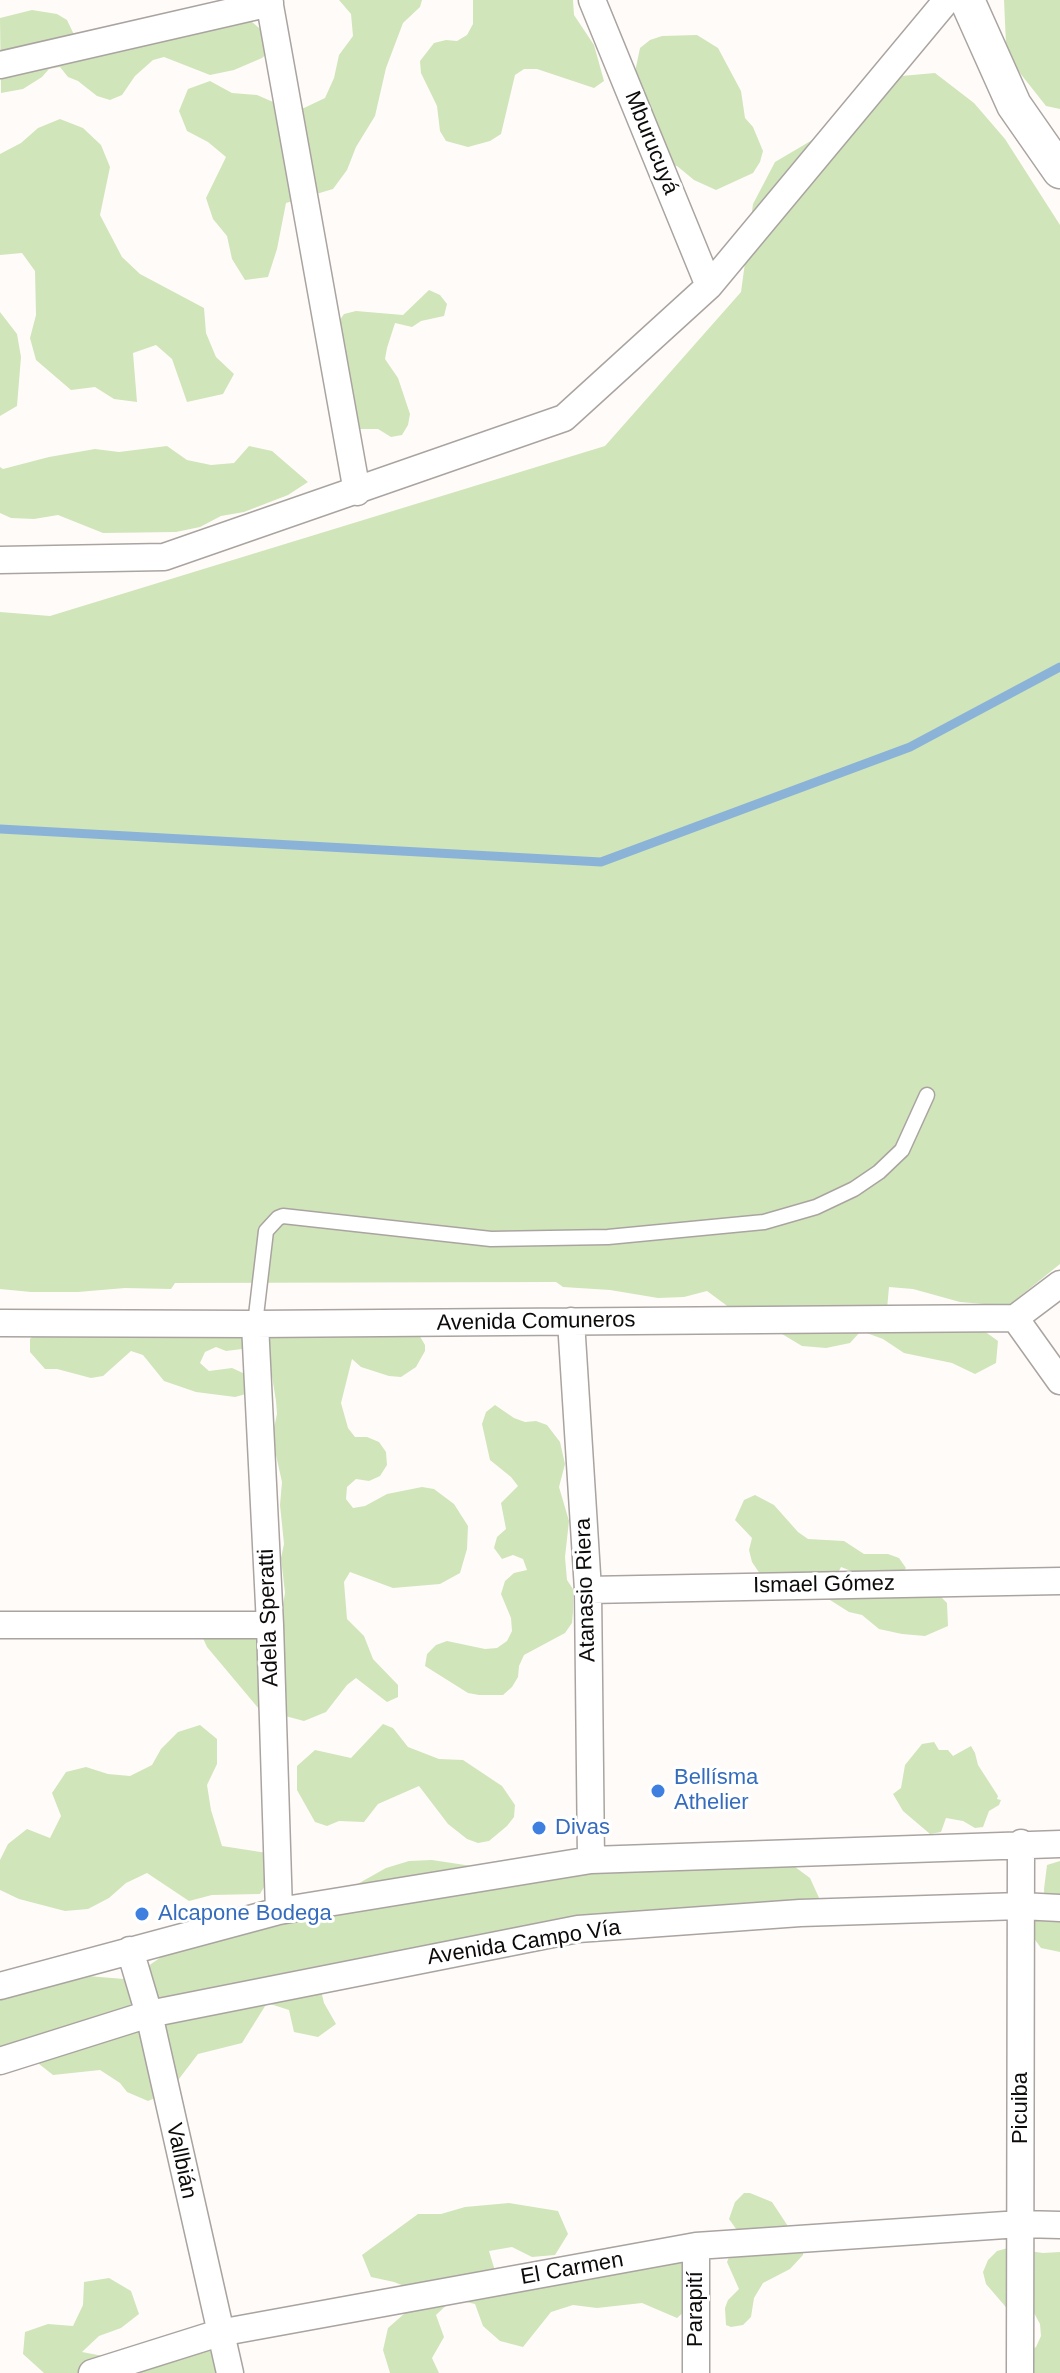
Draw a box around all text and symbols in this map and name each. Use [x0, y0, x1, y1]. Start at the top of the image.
street label: Mburucuyá [618, 88, 684, 198]
street label: Avenida Comuneros [436, 1307, 636, 1337]
street label: Atanasio Riera [570, 1517, 602, 1663]
street label: Adela Speratti [253, 1548, 285, 1688]
street label: Ismael Gómez [753, 1571, 895, 1599]
place label: Bellísma Athelier [674, 1765, 758, 1816]
marker: Bellísma Athelier [649, 1782, 667, 1800]
place label: Divas [555, 1815, 610, 1841]
marker: Divas [530, 1819, 548, 1837]
place label: Alcapone Bodega [158, 1901, 332, 1927]
marker: Alcapone Bodega [133, 1905, 151, 1923]
street label: Avenida Campo Vía [426, 1915, 622, 1971]
street label: Picuiba [1008, 2072, 1034, 2144]
street label: Vallbián [160, 2121, 202, 2201]
street label: El Carmen [519, 2247, 625, 2291]
street label: Parapití [683, 2271, 709, 2347]

